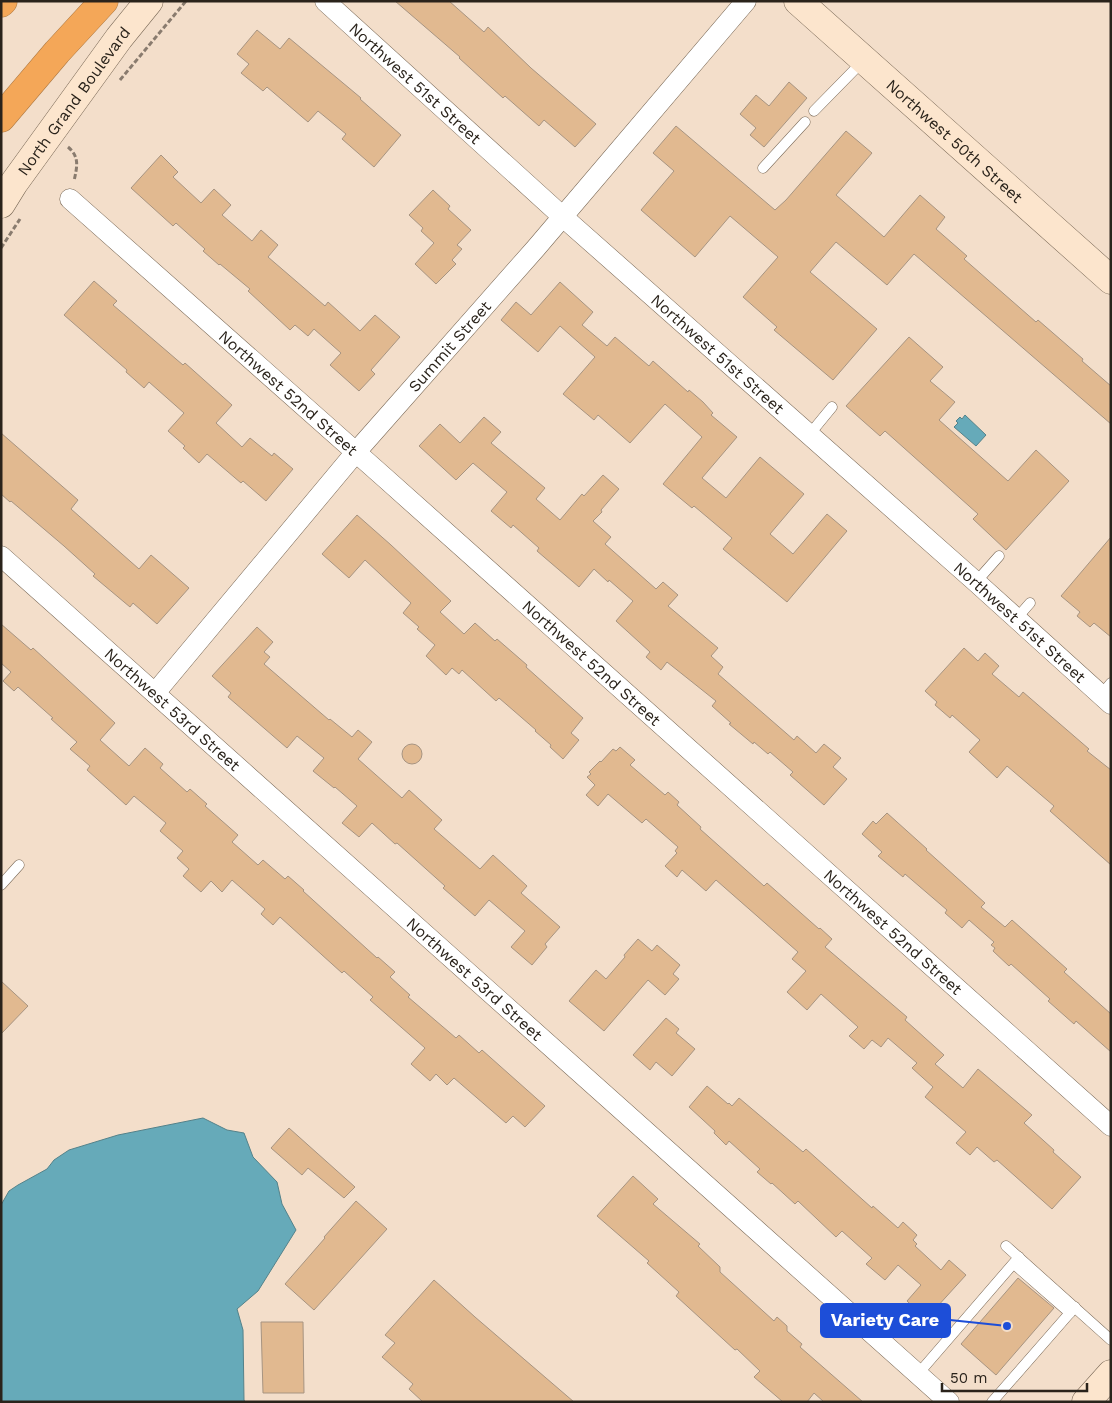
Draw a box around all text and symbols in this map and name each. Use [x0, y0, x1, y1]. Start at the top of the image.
street label: Northwest 51st Street [346, 18, 485, 148]
street label: North Grand Boulevard [13, 23, 134, 179]
street label: Northwest 50th Street [883, 75, 1027, 207]
street label: Northwest 51st Street [647, 290, 788, 418]
street label: Summit Street [404, 296, 495, 396]
street label: Northwest 52nd Street [215, 326, 362, 459]
street label: Northwest 51st Street [950, 558, 1090, 686]
street label: Northwest 52nd Street [519, 596, 665, 729]
street label: Northwest 53rd Street [101, 644, 245, 775]
street label: Northwest 52nd Street [820, 865, 967, 999]
street label: Northwest 53rd Street [403, 913, 547, 1044]
callout: Variety Care [821, 1304, 950, 1337]
text: Variety Care [831, 1309, 939, 1330]
scale bar [942, 1360, 1087, 1392]
text: 50 m [950, 1369, 987, 1387]

